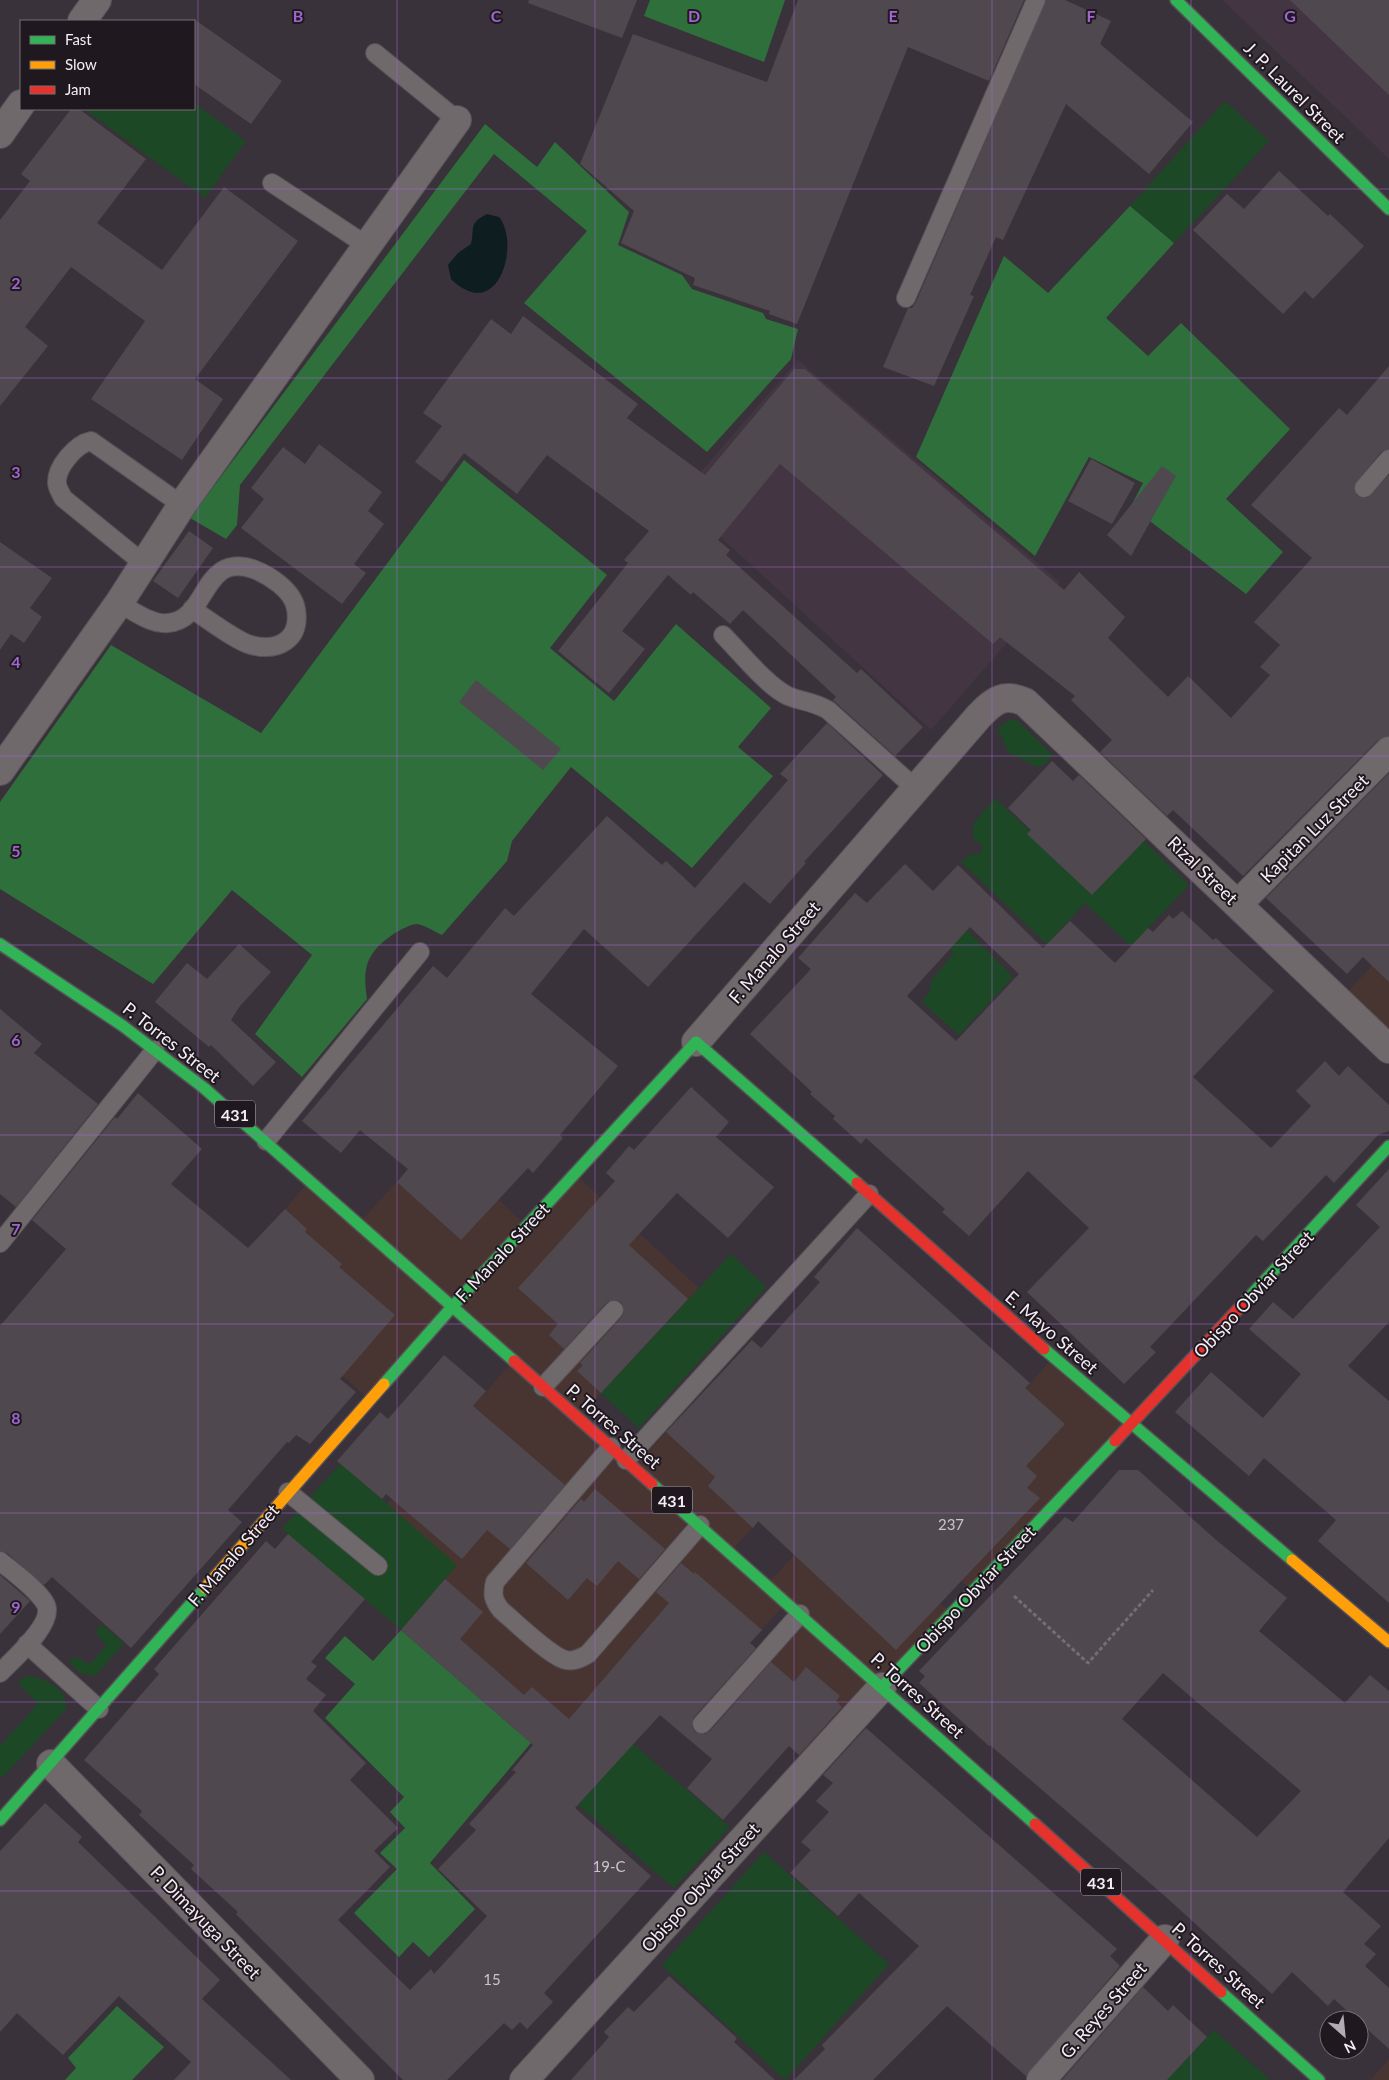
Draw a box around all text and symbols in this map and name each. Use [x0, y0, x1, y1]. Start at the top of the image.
text: B [293, 6, 303, 25]
text: C [491, 6, 502, 25]
text: D [688, 6, 700, 25]
text: E [888, 6, 898, 25]
text: F [1086, 6, 1096, 25]
text: G [1284, 6, 1296, 25]
legend [20, 20, 195, 110]
text: Fast [65, 30, 92, 48]
street label: J. P. Laurel Street [1240, 37, 1351, 148]
text: Slow [65, 55, 97, 73]
text: Jam [65, 80, 91, 98]
text: 2 [11, 273, 21, 292]
text: 3 [11, 462, 21, 481]
text: 4 [11, 652, 21, 671]
street label: Kapitan Luz Street [1255, 769, 1373, 887]
street label: Rizal Street [1163, 831, 1243, 909]
text: 5 [11, 841, 21, 860]
street label: F. Manalo Street [724, 896, 825, 1008]
street label: P. Torres Street [119, 997, 226, 1087]
text: 6 [11, 1030, 21, 1049]
road number: 431 [215, 1100, 255, 1128]
street label: F. Manalo Street [450, 1197, 554, 1306]
text: 7 [11, 1219, 21, 1238]
street label: Obispo Obviar Street [1188, 1225, 1318, 1362]
street label: E. Mayo Street [1001, 1286, 1103, 1379]
street label: P. Torres Street [562, 1379, 666, 1473]
text: 8 [11, 1408, 21, 1427]
road number: 431 [652, 1486, 692, 1514]
street label: F. Manalo Street [183, 1499, 284, 1611]
house number: 237 [938, 1515, 964, 1533]
street label: Obispo Obviar Street [910, 1520, 1040, 1657]
text: 9 [11, 1597, 21, 1616]
street label: P. Torres Street [867, 1647, 970, 1743]
street label: Obispo Obviar Street [636, 1817, 764, 1956]
house number: 19-C [593, 1857, 626, 1875]
street label: P. Dimayuga Street [146, 1861, 266, 1984]
road number: 431 [1081, 1868, 1121, 1895]
street label: P. Torres Street [1168, 1917, 1271, 2013]
street label: G. Reyes Street [1055, 1957, 1151, 2063]
house number: 15 [483, 1970, 501, 1988]
north arrow [1319, 2010, 1369, 2060]
text: N [1341, 2037, 1359, 2057]

